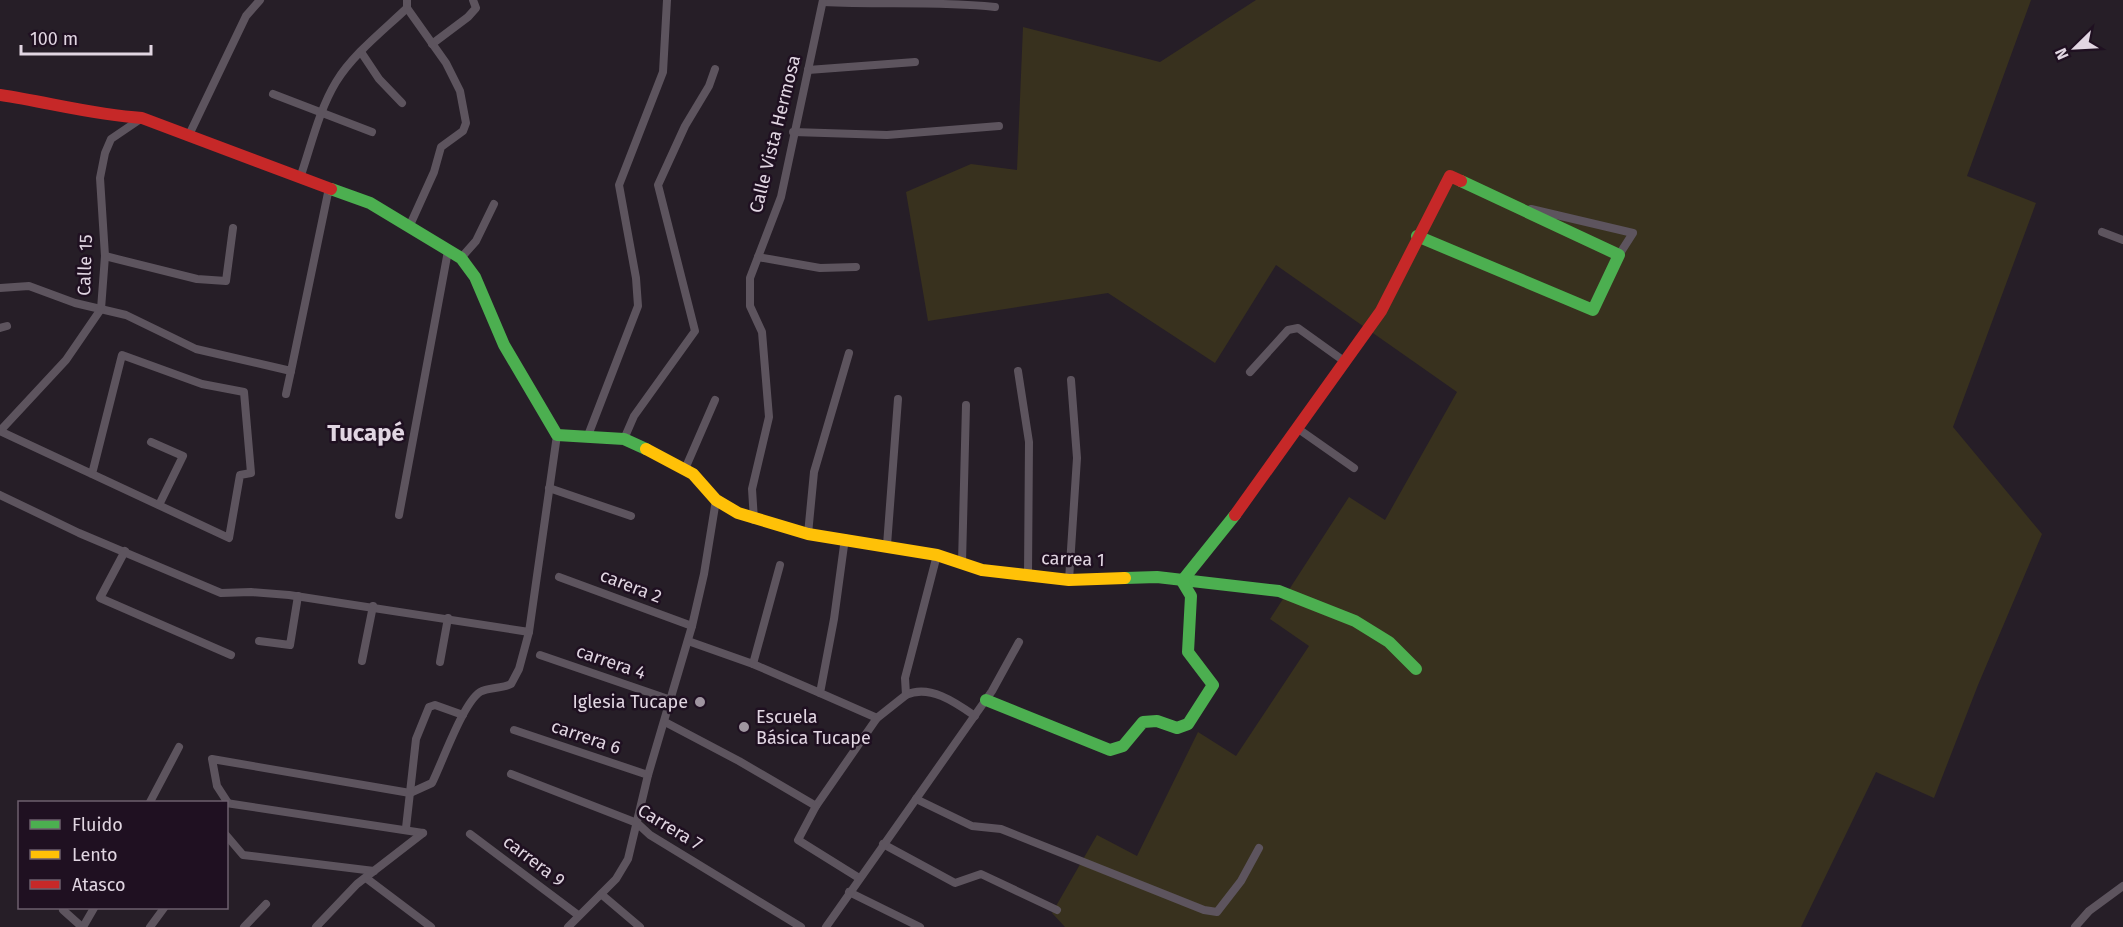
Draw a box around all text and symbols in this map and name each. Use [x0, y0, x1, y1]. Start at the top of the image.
scale bar [21, 18, 152, 56]
north arrow [2045, 18, 2105, 78]
text: 100 m [30, 28, 78, 50]
text: N [2051, 45, 2073, 63]
street label: Calle Vista Hermosa [745, 53, 805, 215]
street label: Calle 15 [73, 234, 97, 296]
district label: Tucapé [327, 419, 405, 447]
street label: carrea 1 [1041, 547, 1105, 571]
street label: carera 2 [597, 564, 665, 608]
street label: carrera 4 [573, 640, 649, 684]
place label: Iglesia Tucape [573, 691, 688, 713]
marker: Iglesia Tucape [693, 695, 707, 709]
place label: Escuela Básica Tucape [756, 706, 871, 749]
street label: carrera 6 [548, 715, 624, 759]
marker: Escuela Básica Tucape [737, 720, 751, 734]
street label: Carrera 7 [634, 799, 706, 855]
legend [18, 801, 228, 909]
text: Fluido [72, 814, 123, 836]
street label: carrera 9 [499, 831, 569, 891]
text: Lento [72, 844, 118, 866]
text: Atasco [72, 874, 125, 896]

